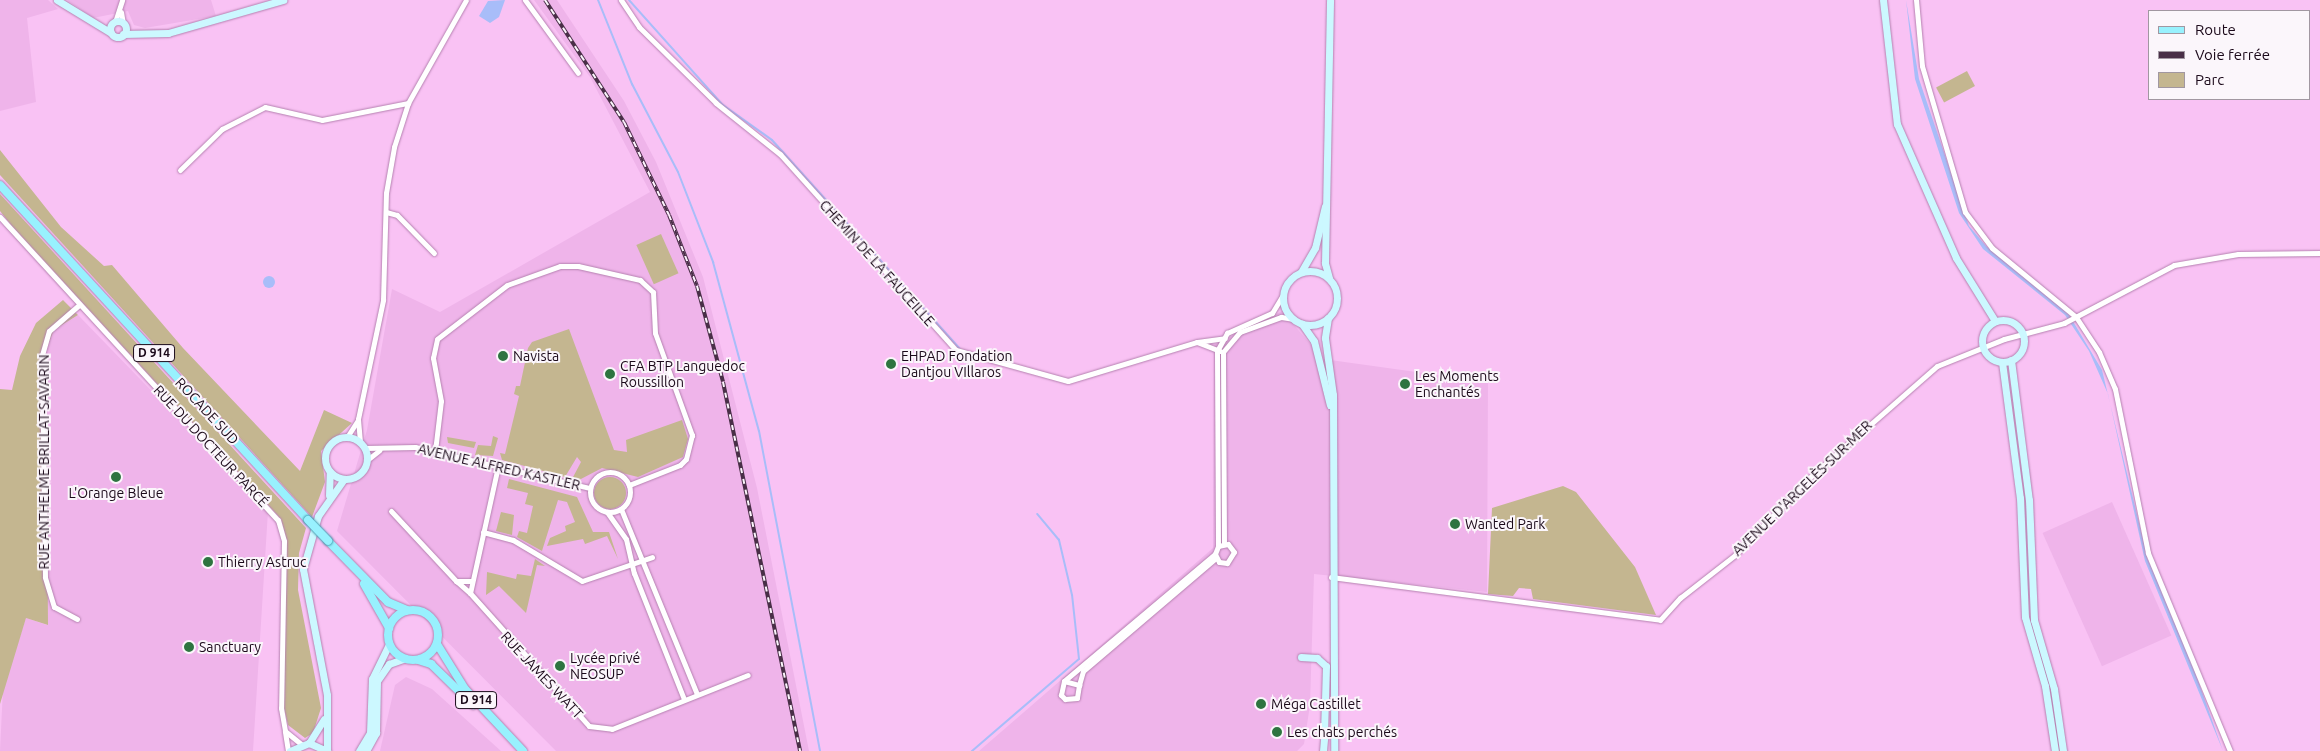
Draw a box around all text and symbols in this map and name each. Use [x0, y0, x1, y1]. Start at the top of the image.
legend [2148, 10, 2310, 100]
text: Route [2195, 21, 2236, 38]
text: Voie ferrée [2195, 46, 2270, 63]
text: Parc [2195, 71, 2224, 88]
street label: CHEMIN DE LA FAUCEILLE [816, 197, 938, 329]
road number: D 914 [133, 343, 175, 362]
place label: Navista [513, 348, 559, 364]
place label: EHPAD Fondation Dantjou VIllaros [901, 348, 1013, 381]
marker: Navista [497, 350, 509, 362]
street label: RUE ANTHELME BRILLAT-SAVARIN [36, 355, 52, 569]
place label: CFA BTP Languedoc Roussillon [620, 358, 745, 391]
marker: EHPAD Fondation Dantjou VIllaros [885, 358, 897, 370]
marker: CFA BTP Languedoc Roussillon [604, 368, 616, 380]
place label: Les Moments Enchantés [1415, 368, 1499, 401]
street label: ROCADE SUD [172, 374, 242, 448]
marker: Les Moments Enchantés [1399, 378, 1411, 390]
street label: RUE DU DOCTEUR PARCÉ [150, 382, 272, 510]
street label: AVENUE D'ARGELÈS-SUR-MER [1729, 417, 1875, 559]
street label: AVENUE ALFRED KASTLER [416, 440, 582, 494]
marker: L'Orange Bleue [110, 471, 122, 483]
place label: L'Orange Bleue [68, 485, 164, 501]
place label: Wanted Park [1465, 516, 1545, 532]
marker: Wanted Park [1449, 518, 1461, 530]
place label: Thierry Astruc [218, 554, 306, 570]
marker: Thierry Astruc [202, 556, 214, 568]
street label: RUE JAMES WATT [497, 628, 587, 722]
place label: Sanctuary [199, 639, 261, 655]
marker: Sanctuary [183, 641, 195, 653]
place label: Lycée privé NEOSUP [570, 650, 640, 682]
marker: Lycée privé NEOSUP [554, 660, 566, 672]
road number: D 914 [455, 690, 497, 710]
place label: Méga Castillet [1271, 696, 1361, 712]
marker: Méga Castillet [1255, 698, 1267, 710]
place label: Les chats perchés [1287, 724, 1397, 740]
marker: Les chats perchés [1271, 726, 1283, 738]

